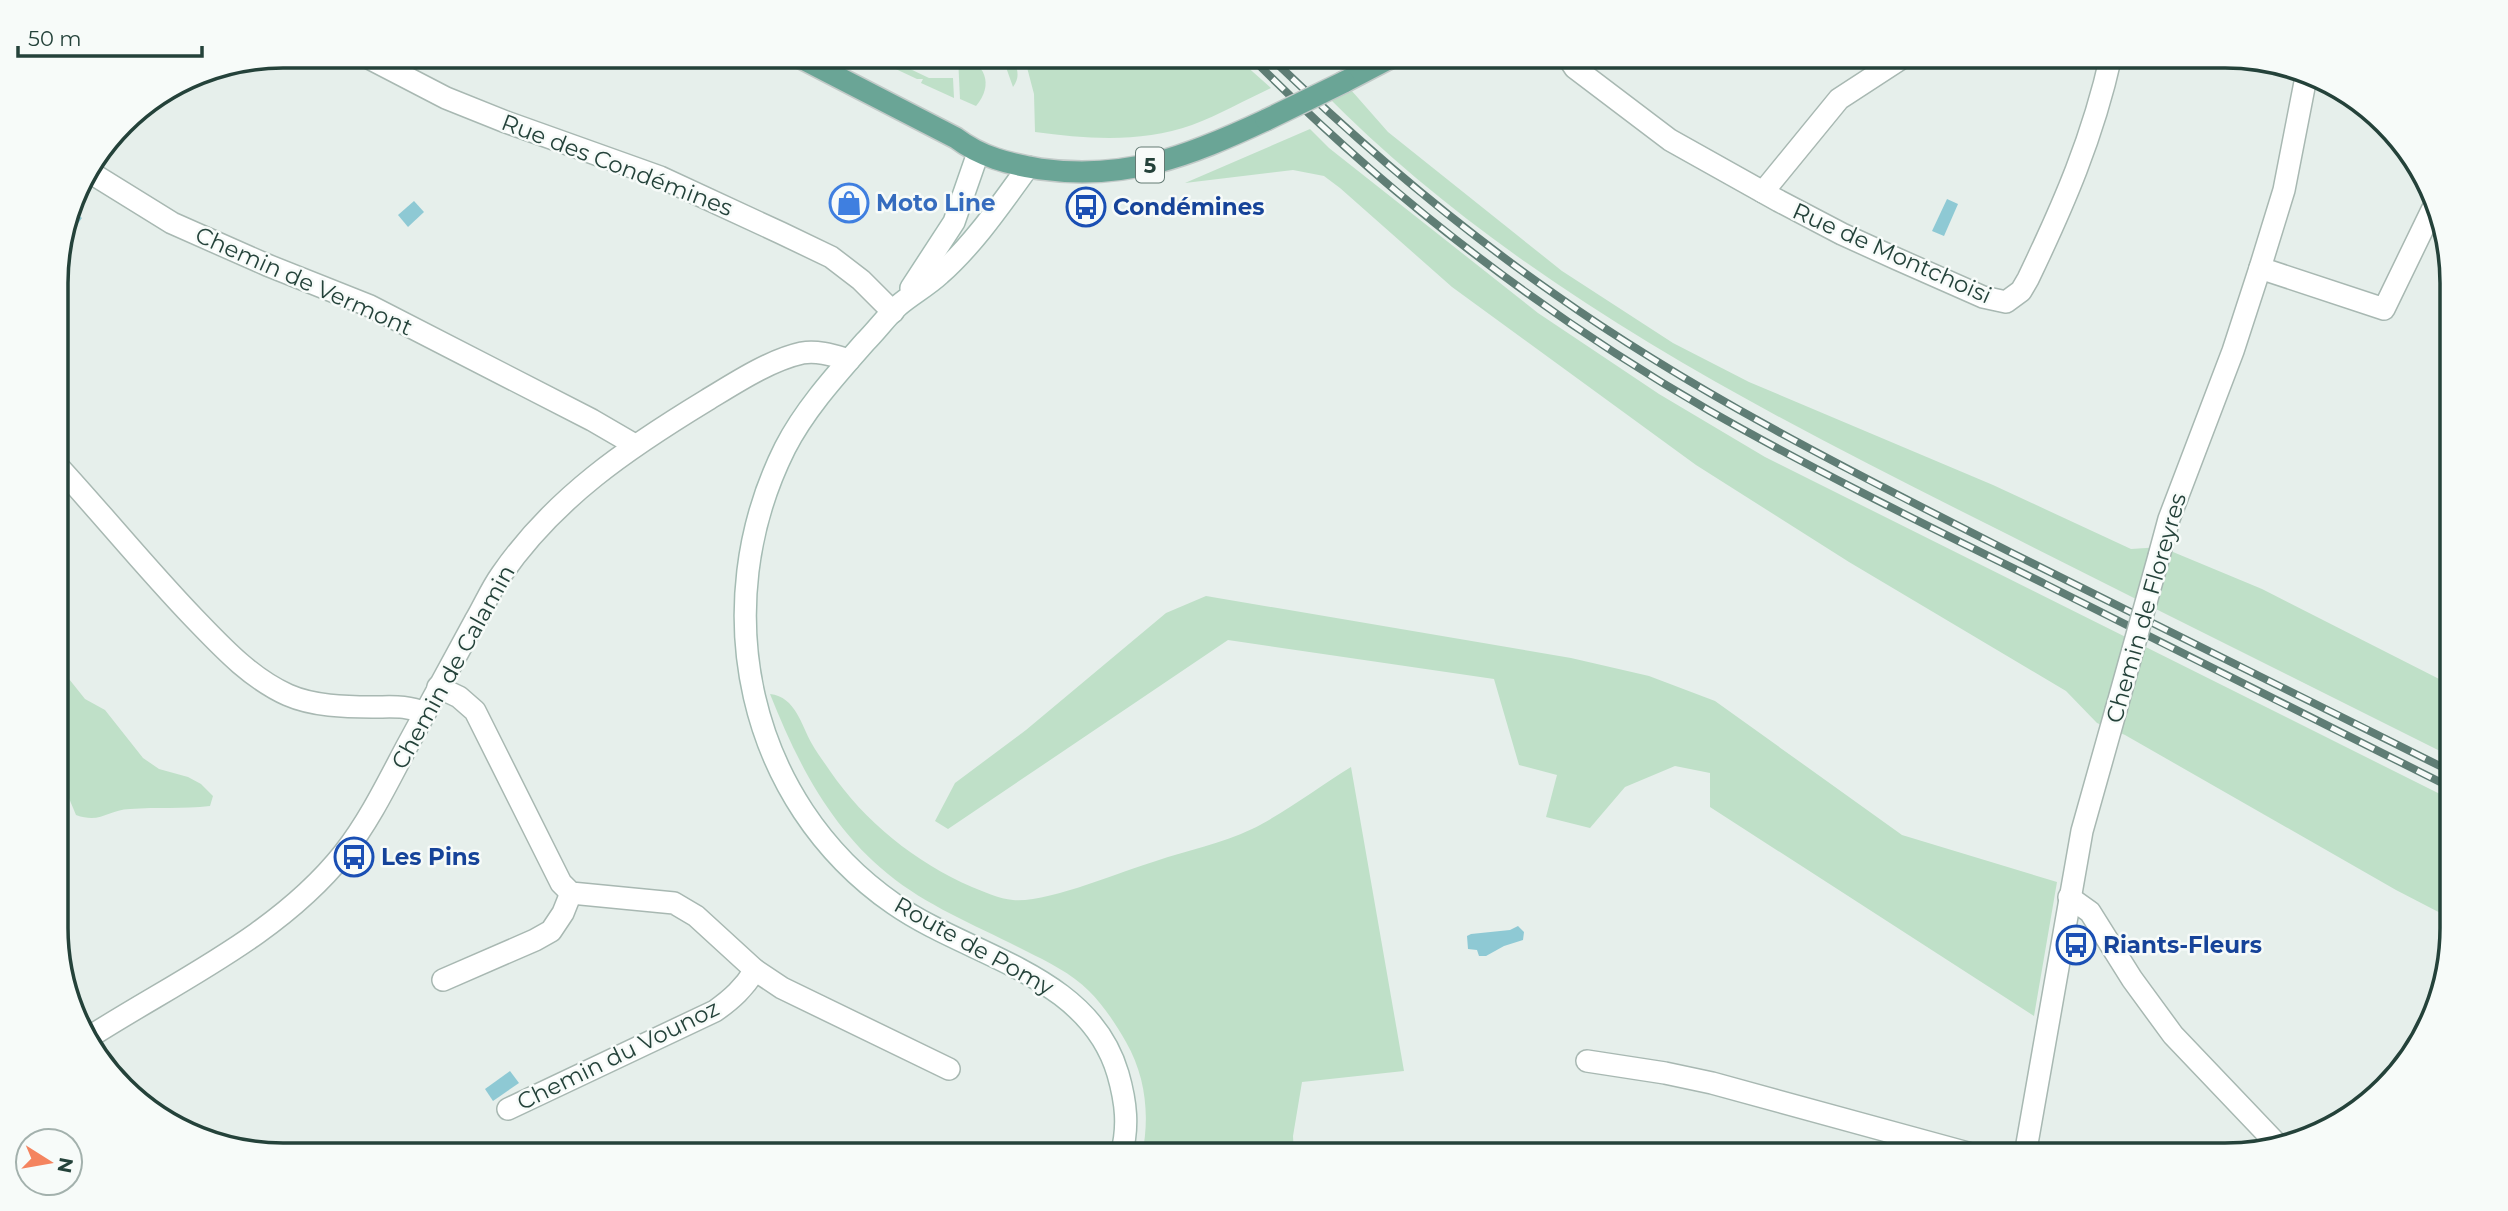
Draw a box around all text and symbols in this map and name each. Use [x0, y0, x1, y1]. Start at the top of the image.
scale bar [18, 14, 201, 58]
text: 50 m [28, 26, 82, 51]
street label: Rue des Condémines [498, 108, 736, 222]
road number: 5 [1136, 148, 1164, 182]
shop icon: Moto Line [828, 182, 870, 224]
bus stop icon: Condémines [1065, 186, 1107, 228]
place label: Moto Line [876, 189, 996, 217]
place label: Condémines [1113, 193, 1264, 221]
street label: Rue de Montchoisi [1788, 197, 1996, 309]
street label: Chemin de Vermont [191, 220, 417, 342]
street label: Chemin de Floreyres [2100, 490, 2192, 726]
street label: Chemin de Calamin [385, 560, 521, 774]
bus stop icon: Les Pins [333, 836, 375, 878]
place label: Les Pins [381, 843, 480, 871]
street label: Route de Pomy [889, 891, 1059, 1002]
bus stop icon: Riants-Fleurs [2055, 924, 2097, 966]
place label: Riants-Fleurs [2103, 931, 2262, 959]
street label: Chemin du Vounoz [512, 994, 724, 1116]
north arrow [14, 1127, 84, 1197]
text: N [52, 1155, 78, 1175]

